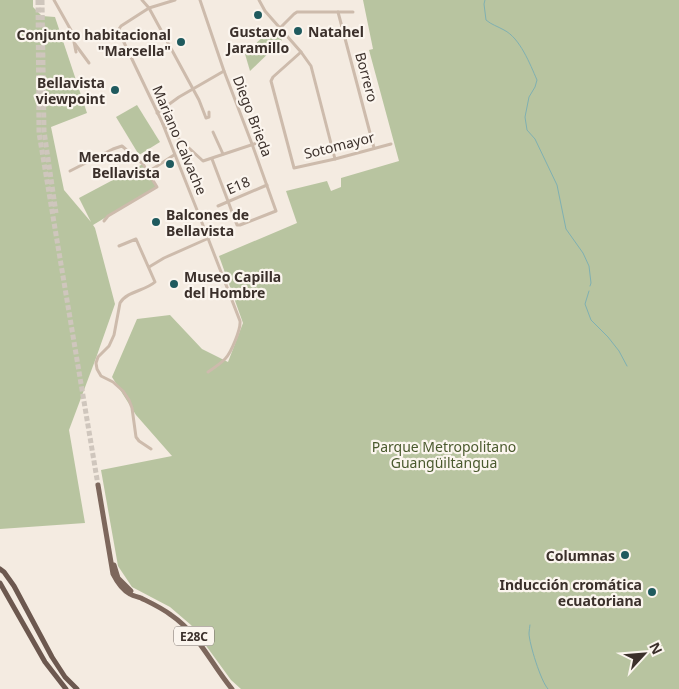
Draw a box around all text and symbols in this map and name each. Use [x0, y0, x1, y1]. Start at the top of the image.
marker: Gustavo Jaramillo [252, 9, 264, 21]
place label: Gustavo Jaramillo [225, 22, 289, 57]
place label: Natahel [308, 22, 364, 41]
place label: Conjunto habitacional "Marsella" [17, 25, 171, 60]
marker: Natahel [292, 25, 304, 37]
marker: Conjunto habitacional "Marsella" [175, 36, 187, 48]
street label: Borrero [351, 50, 383, 104]
place label: Bellavista viewpoint [36, 73, 105, 108]
street label: Diego Brieda [229, 73, 277, 159]
street label: Mariano Calvache [148, 82, 212, 198]
marker: Bellavista viewpoint [109, 84, 121, 96]
street label: Sotomayor [302, 127, 376, 163]
place label: Mercado de Bellavista [78, 147, 160, 182]
marker: Mercado de Bellavista [164, 158, 176, 170]
street label: E18 [223, 172, 253, 198]
place label: Balcones de Bellavista [166, 205, 249, 240]
marker: Balcones de Bellavista [150, 216, 162, 228]
place label: Museo Capilla del Hombre [184, 267, 281, 302]
marker: Museo Capilla del Hombre [168, 278, 180, 290]
park label: Parque Metropolitano Guangüiltangua [372, 437, 516, 472]
place label: Columnas [546, 546, 615, 565]
marker: Columnas [619, 549, 631, 561]
place label: Inducción cromática ecuatoriana [500, 575, 642, 610]
marker: Inducción cromática ecuatoriana [646, 586, 658, 598]
road number: E28C [174, 626, 214, 646]
north arrow [619, 629, 669, 679]
text: N [645, 639, 667, 657]

